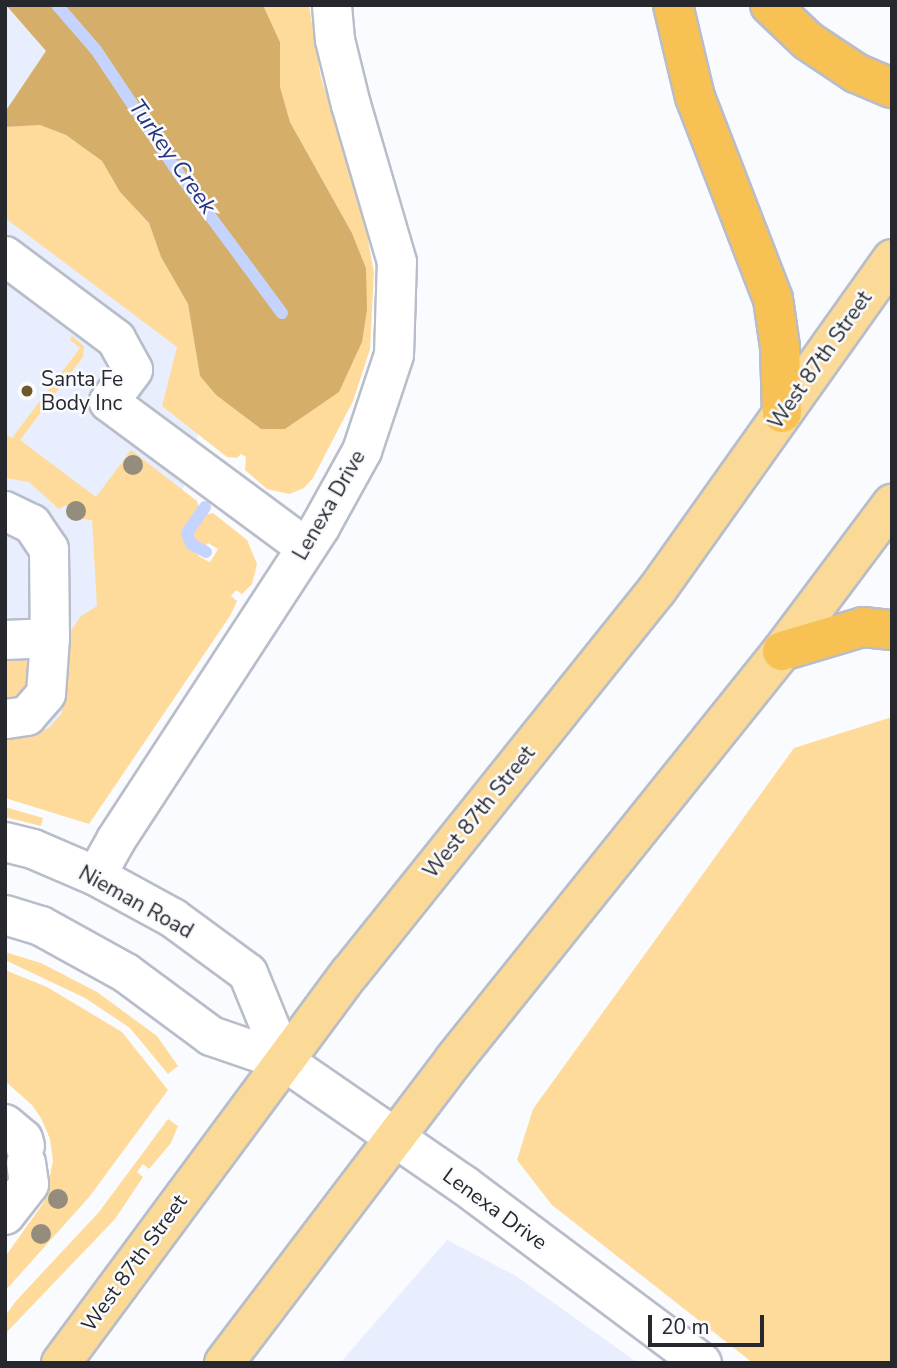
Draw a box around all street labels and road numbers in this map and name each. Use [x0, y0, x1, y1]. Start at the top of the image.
street label: West 87th Street [763, 286, 877, 434]
street label: Lenexa Drive [287, 446, 371, 564]
street label: West 87th Street [418, 741, 540, 883]
street label: Nieman Road [74, 860, 198, 944]
street label: Lenexa Drive [438, 1163, 552, 1255]
street label: West 87th Street [76, 1190, 192, 1336]

